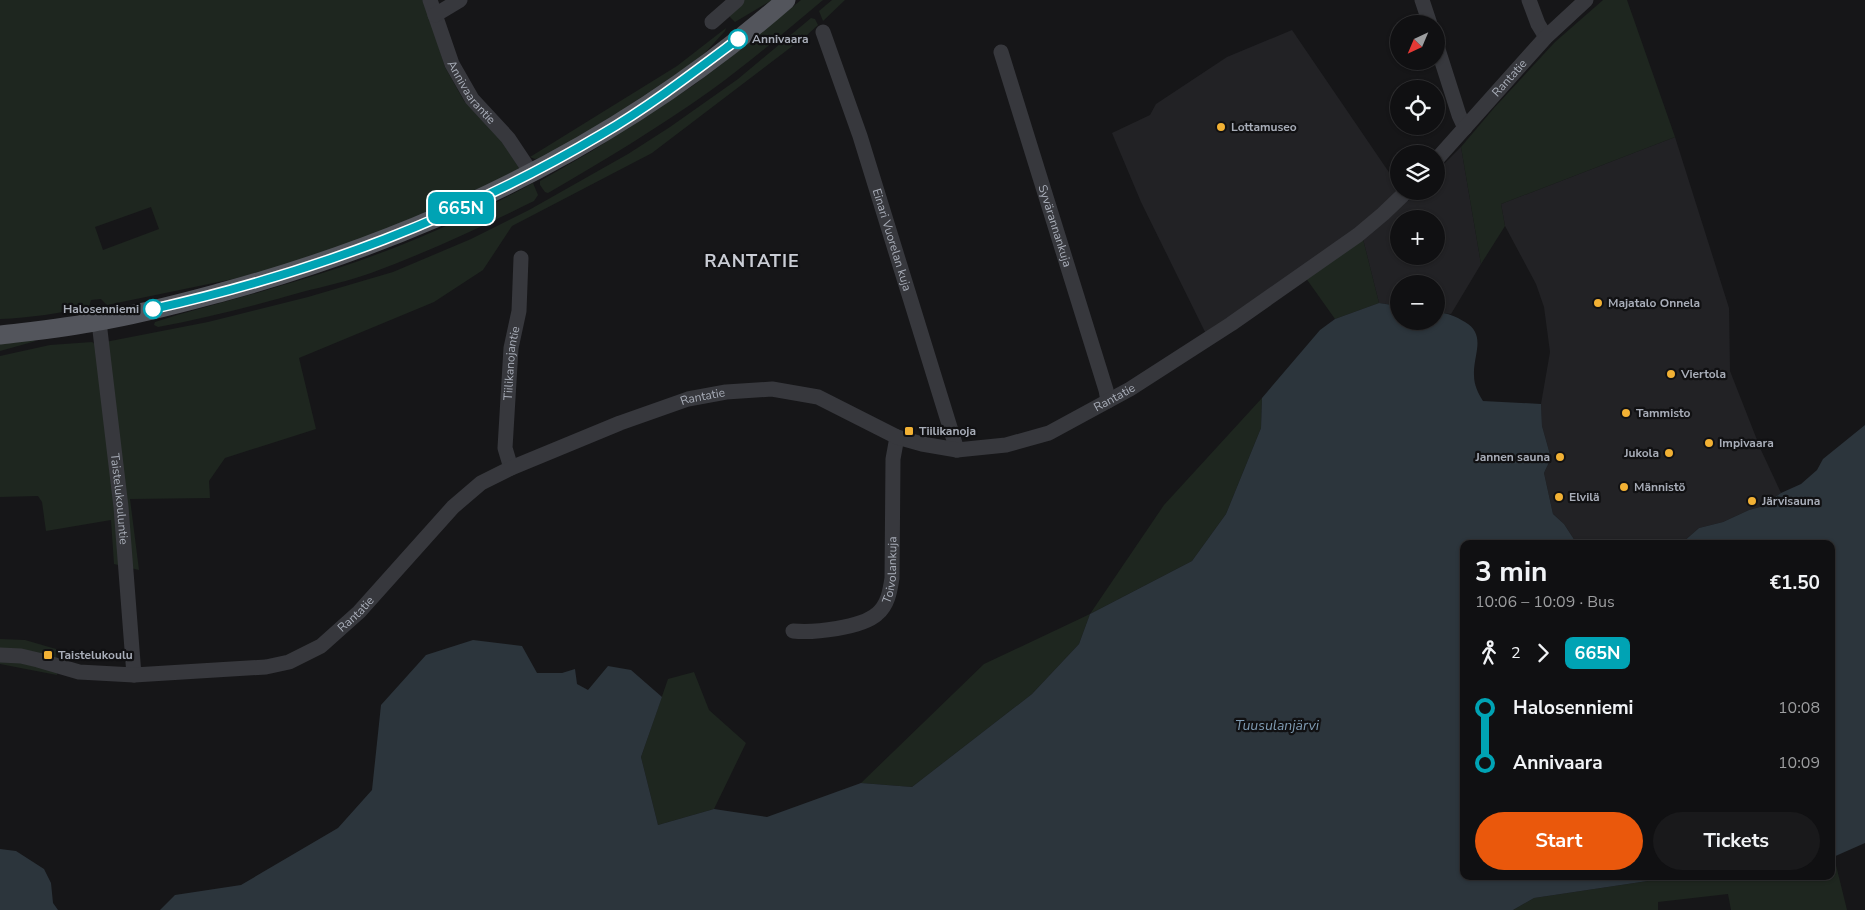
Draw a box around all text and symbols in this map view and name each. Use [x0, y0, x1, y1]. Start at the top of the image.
north arrow [1390, 15, 1445, 70]
map controls [1390, 15, 1445, 330]
marker: Annivaara [728, 29, 748, 49]
place label: Annivaara [752, 31, 809, 47]
street label: Rantatie [1488, 56, 1530, 100]
street label: Annivaarantie [444, 57, 499, 128]
button: locate [1390, 80, 1445, 135]
place label: Lottamuseo [1231, 119, 1297, 135]
marker: Lottamuseo [1215, 121, 1227, 133]
button: layers [1390, 145, 1445, 200]
street label: Syvärannankuja [1035, 183, 1076, 269]
street label: Einari Vuorelan kuja [869, 186, 915, 293]
line badge: 665N [426, 192, 496, 224]
text: 665N [438, 196, 484, 220]
button: + [1390, 210, 1445, 265]
district label: RANTATIE [704, 249, 800, 273]
button: − [1390, 275, 1445, 330]
place label: Majatalo Onnela [1608, 295, 1700, 311]
marker: Majatalo Onnela [1592, 297, 1604, 309]
marker: Halosenniemi [143, 299, 163, 319]
place label: Halosenniemi [63, 301, 139, 317]
street label: Tiilikanojantie [500, 325, 524, 401]
place label: Viertola [1680, 366, 1726, 382]
marker: Viertola [1665, 368, 1677, 380]
street label: Rantatie [1091, 380, 1138, 415]
street label: Rantatie [678, 384, 726, 409]
place label: Tammisto [1636, 405, 1691, 421]
marker: Tammisto [1620, 407, 1632, 419]
place label: Tiilikanoja [919, 423, 976, 439]
marker: Tiilikanoja [903, 425, 915, 437]
place label: Impivaara [1719, 435, 1774, 451]
marker: Impivaara [1703, 437, 1715, 449]
place label: Jukola [1623, 445, 1659, 461]
marker: Jukola [1663, 447, 1675, 459]
place label: Jannen sauna [1474, 449, 1550, 465]
marker: Jannen sauna [1554, 451, 1566, 463]
street label: Taistelukouluntie [107, 452, 132, 545]
place label: Männistö [1634, 479, 1685, 495]
marker: Männistö [1618, 481, 1630, 493]
place label: Elvilä [1569, 489, 1600, 505]
marker: Elvilä [1553, 491, 1565, 503]
place label: Järvisauna [1761, 493, 1820, 509]
marker: Järvisauna [1746, 495, 1758, 507]
street label: Toivolankuja [878, 536, 900, 606]
text: 3 min [1475, 553, 1547, 591]
text: €1.50 [1770, 570, 1820, 596]
text: 10:06 – 10:09 · Bus [1475, 591, 1615, 613]
street label: Rantatie [334, 593, 377, 636]
icon: walk [1475, 639, 1503, 667]
icon: forward [1529, 639, 1557, 667]
text: 665N [1575, 641, 1620, 665]
text: 2 [1511, 642, 1521, 664]
place label: Taistelukoulu [58, 647, 133, 663]
marker: Taistelukoulu [42, 649, 54, 661]
text: Halosenniemi [1513, 695, 1633, 721]
text: 10:08 [1778, 697, 1820, 719]
water label: Tuusulanjärvi [1235, 716, 1320, 735]
text: Annivaara [1513, 750, 1603, 776]
text: 10:09 [1778, 752, 1820, 774]
button: Start [1475, 812, 1643, 870]
button: Tickets [1653, 812, 1820, 870]

